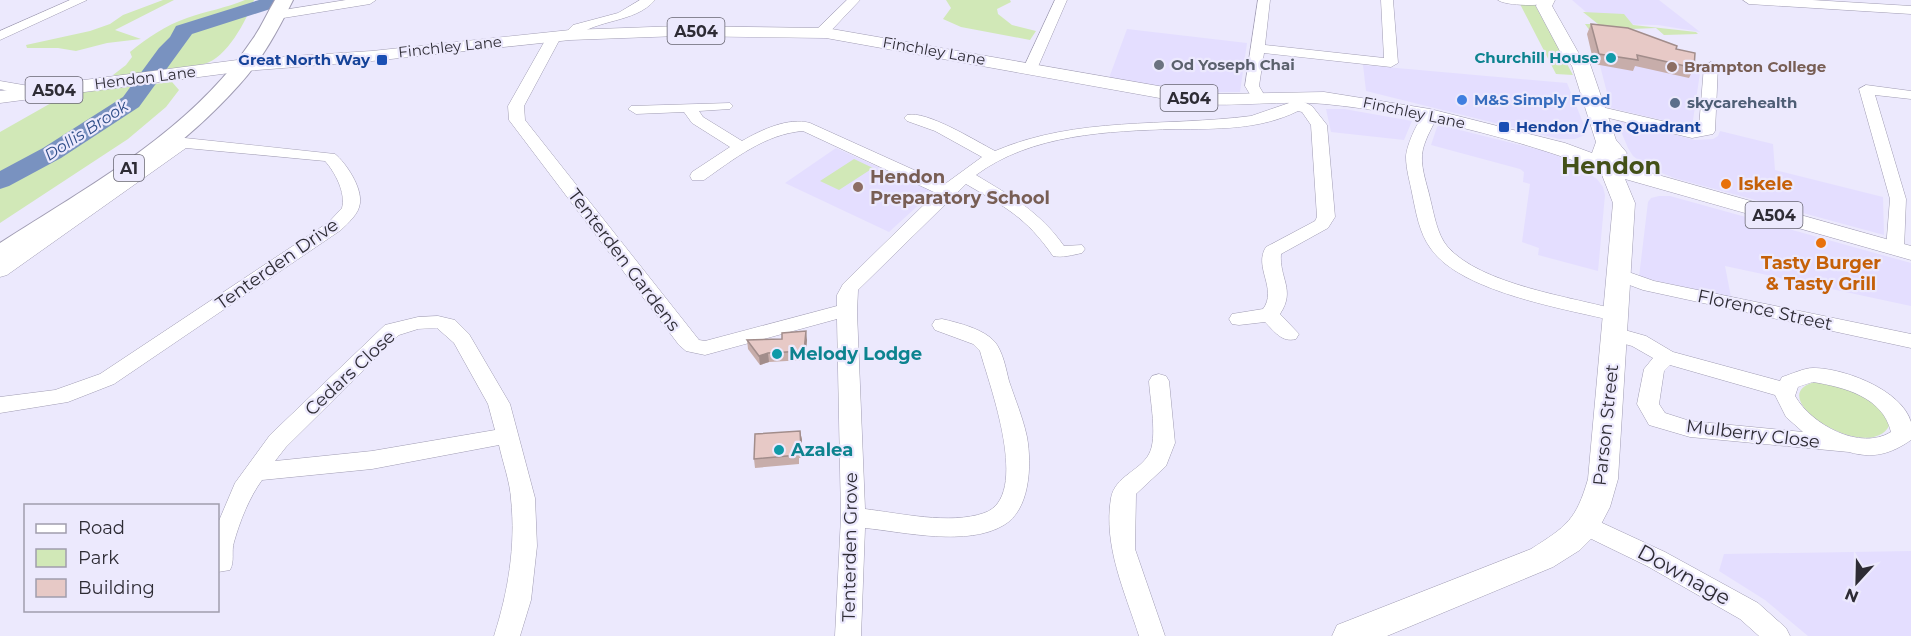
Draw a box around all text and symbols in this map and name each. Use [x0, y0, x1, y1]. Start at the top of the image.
road number: A504 [668, 18, 724, 44]
street label: Finchley Lane [397, 32, 503, 61]
street label: Finchley Lane [881, 32, 987, 69]
place label: Churchill House [1474, 48, 1599, 67]
place label: Great North Way [238, 50, 371, 69]
marker: Churchill House [1604, 51, 1618, 65]
marker: Great North Way [375, 53, 389, 67]
place label: Od Yoseph Chai [1171, 55, 1295, 74]
place label: Brampton College [1684, 57, 1826, 76]
marker: Od Yoseph Chai [1152, 58, 1166, 72]
marker: Brampton College [1665, 60, 1679, 74]
street label: Hendon Lane [93, 62, 197, 93]
road number: A504 [26, 77, 82, 103]
road number: A504 [1160, 85, 1218, 111]
place label: M&S Simply Food [1474, 90, 1610, 109]
street label: Finchley Lane [1361, 92, 1467, 133]
marker: M&S Simply Food [1455, 93, 1469, 107]
place label: skycarehealth [1687, 93, 1797, 112]
water label: Dollis Brook [41, 95, 133, 165]
marker: skycarehealth [1668, 96, 1682, 110]
place label: Hendon / The Quadrant [1516, 117, 1702, 136]
marker: Hendon / The Quadrant [1497, 120, 1511, 134]
district label: Hendon [1561, 151, 1661, 180]
road number: A1 [114, 155, 144, 181]
place label: Hendon Preparatory School [870, 166, 1050, 209]
place label: Iskele [1738, 173, 1793, 195]
marker: Iskele [1719, 177, 1733, 191]
marker: Hendon Preparatory School [851, 180, 865, 194]
street label: Tenterden Gardens [563, 184, 685, 336]
road number: A504 [1746, 202, 1802, 228]
street label: Tenterden Drive [212, 214, 343, 314]
marker: Tasty Burger & Tasty Grill [1814, 236, 1828, 250]
place label: Tasty Burger & Tasty Grill [1761, 252, 1881, 295]
street label: Florence Street [1695, 285, 1835, 335]
street label: Cedars Close [300, 326, 400, 420]
place label: Melody Lodge [789, 343, 922, 365]
marker: Melody Lodge [770, 347, 784, 361]
street label: Parson Street [1589, 363, 1623, 487]
street label: Mulberry Close [1685, 415, 1821, 453]
place label: Azalea [790, 439, 853, 461]
marker: Azalea [772, 443, 786, 457]
street label: Tenterden Grove [838, 472, 862, 622]
legend [24, 504, 219, 612]
text: Road [78, 517, 125, 539]
street label: Downage [1633, 539, 1735, 610]
text: Park [78, 547, 119, 569]
north arrow [1827, 552, 1887, 612]
text: Building [78, 577, 155, 599]
text: N [1842, 584, 1861, 607]

